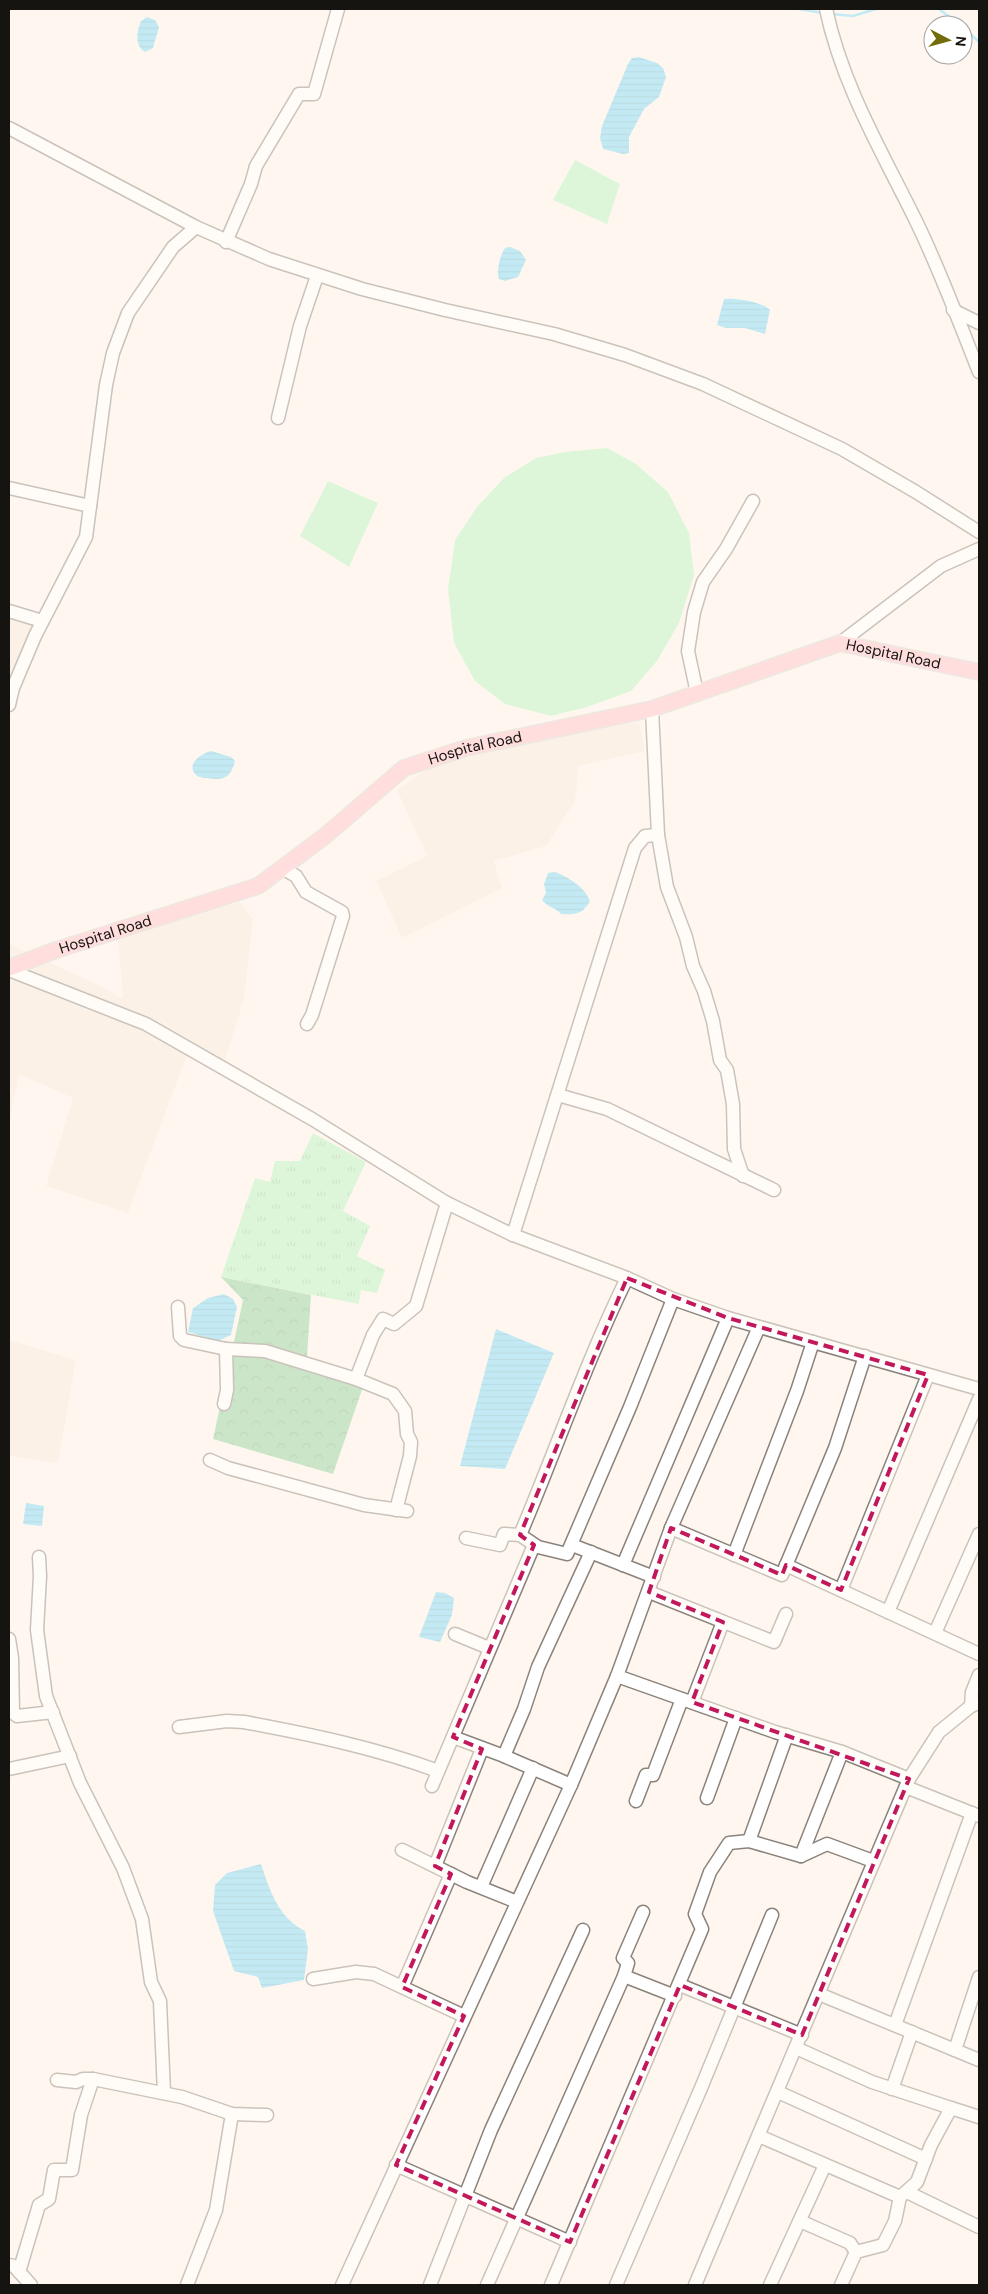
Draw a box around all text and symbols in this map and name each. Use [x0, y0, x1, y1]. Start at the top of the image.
north arrow [923, 15, 973, 65]
text: N [951, 35, 970, 47]
street label: Hospital Road [844, 635, 942, 674]
street label: Hospital Road [426, 727, 524, 770]
street label: Hospital Road [56, 910, 154, 958]

